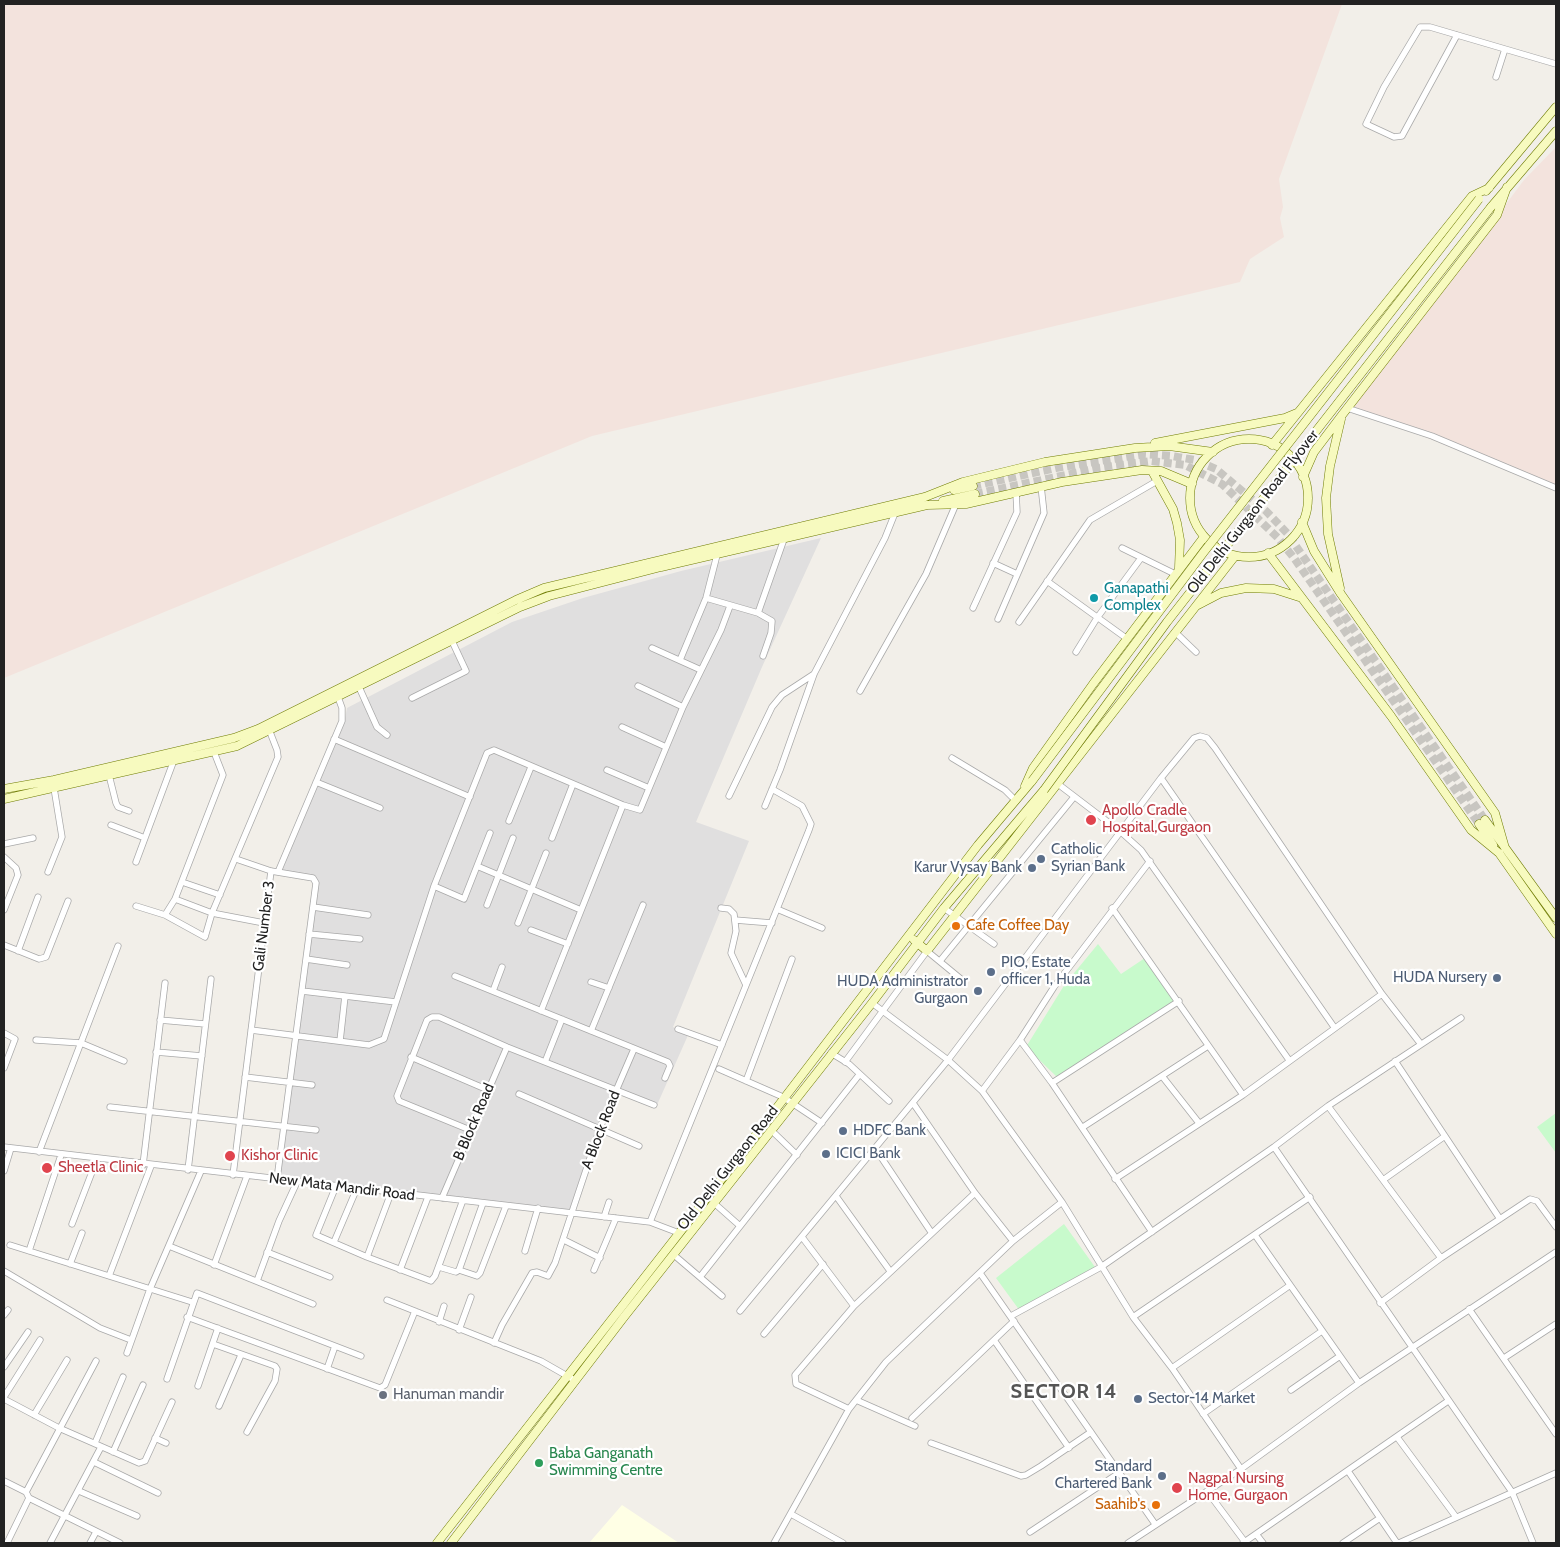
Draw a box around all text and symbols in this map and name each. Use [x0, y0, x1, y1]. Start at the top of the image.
street label: Old Delhi Gurgaon Road Flyover [1183, 427, 1323, 597]
place label: Ganapathi Complex [1104, 580, 1169, 615]
marker: Ganapathi Complex [1088, 592, 1100, 604]
place label: Apollo Cradle Hospital,Gurgaon [1102, 802, 1211, 837]
marker: Apollo Cradle Hospital,Gurgaon [1084, 813, 1098, 827]
place label: Catholic Syrian Bank [1051, 841, 1125, 876]
marker: Catholic Syrian Bank [1035, 853, 1047, 865]
place label: Karur Vysay Bank [914, 859, 1022, 877]
marker: Karur Vysay Bank [1026, 862, 1038, 874]
street label: Gali Number 3 [250, 880, 278, 972]
place label: Cafe Coffee Day [966, 917, 1069, 935]
marker: Cafe Coffee Day [950, 920, 962, 932]
place label: PIO, Estate officer 1, Huda [1001, 954, 1090, 989]
marker: PIO, Estate officer 1, Huda [985, 966, 997, 978]
place label: HUDA Nursery [1393, 969, 1487, 987]
marker: HUDA Nursery [1491, 972, 1503, 984]
place label: HUDA Administrator Gurgaon [837, 973, 968, 1008]
marker: HUDA Administrator Gurgaon [972, 985, 984, 997]
street label: B Block Road [450, 1081, 498, 1163]
street label: A Block Road [578, 1088, 624, 1172]
street label: Old Delhi Gurgaon Road [674, 1102, 782, 1234]
place label: HDFC Bank [853, 1122, 926, 1140]
marker: HDFC Bank [837, 1125, 849, 1137]
place label: ICICI Bank [836, 1145, 901, 1163]
place label: Kishor Clinic [241, 1147, 318, 1165]
marker: ICICI Bank [820, 1148, 832, 1160]
marker: Kishor Clinic [223, 1149, 237, 1163]
place label: Sheetla Clinic [58, 1159, 144, 1177]
marker: Sheetla Clinic [40, 1161, 54, 1175]
street label: New Mata Mandir Road [268, 1169, 416, 1205]
district label: SECTOR 14 [1009, 1380, 1119, 1404]
place label: Hanuman mandir [393, 1386, 504, 1404]
marker: Hanuman mandir [377, 1389, 389, 1401]
place label: Sector-14 Market [1148, 1390, 1255, 1408]
marker: Sector-14 Market [1132, 1393, 1144, 1405]
place label: Baba Ganganath Swimming Centre [549, 1445, 663, 1480]
marker: Baba Ganganath Swimming Centre [533, 1457, 545, 1469]
place label: Standard Chartered Bank [1055, 1458, 1152, 1493]
marker: Standard Chartered Bank [1156, 1470, 1168, 1482]
place label: Nagpal Nursing Home, Gurgaon [1188, 1470, 1288, 1505]
marker: Nagpal Nursing Home, Gurgaon [1170, 1481, 1184, 1495]
place label: Saahib's [1095, 1496, 1146, 1514]
marker: Saahib's [1150, 1499, 1162, 1511]

